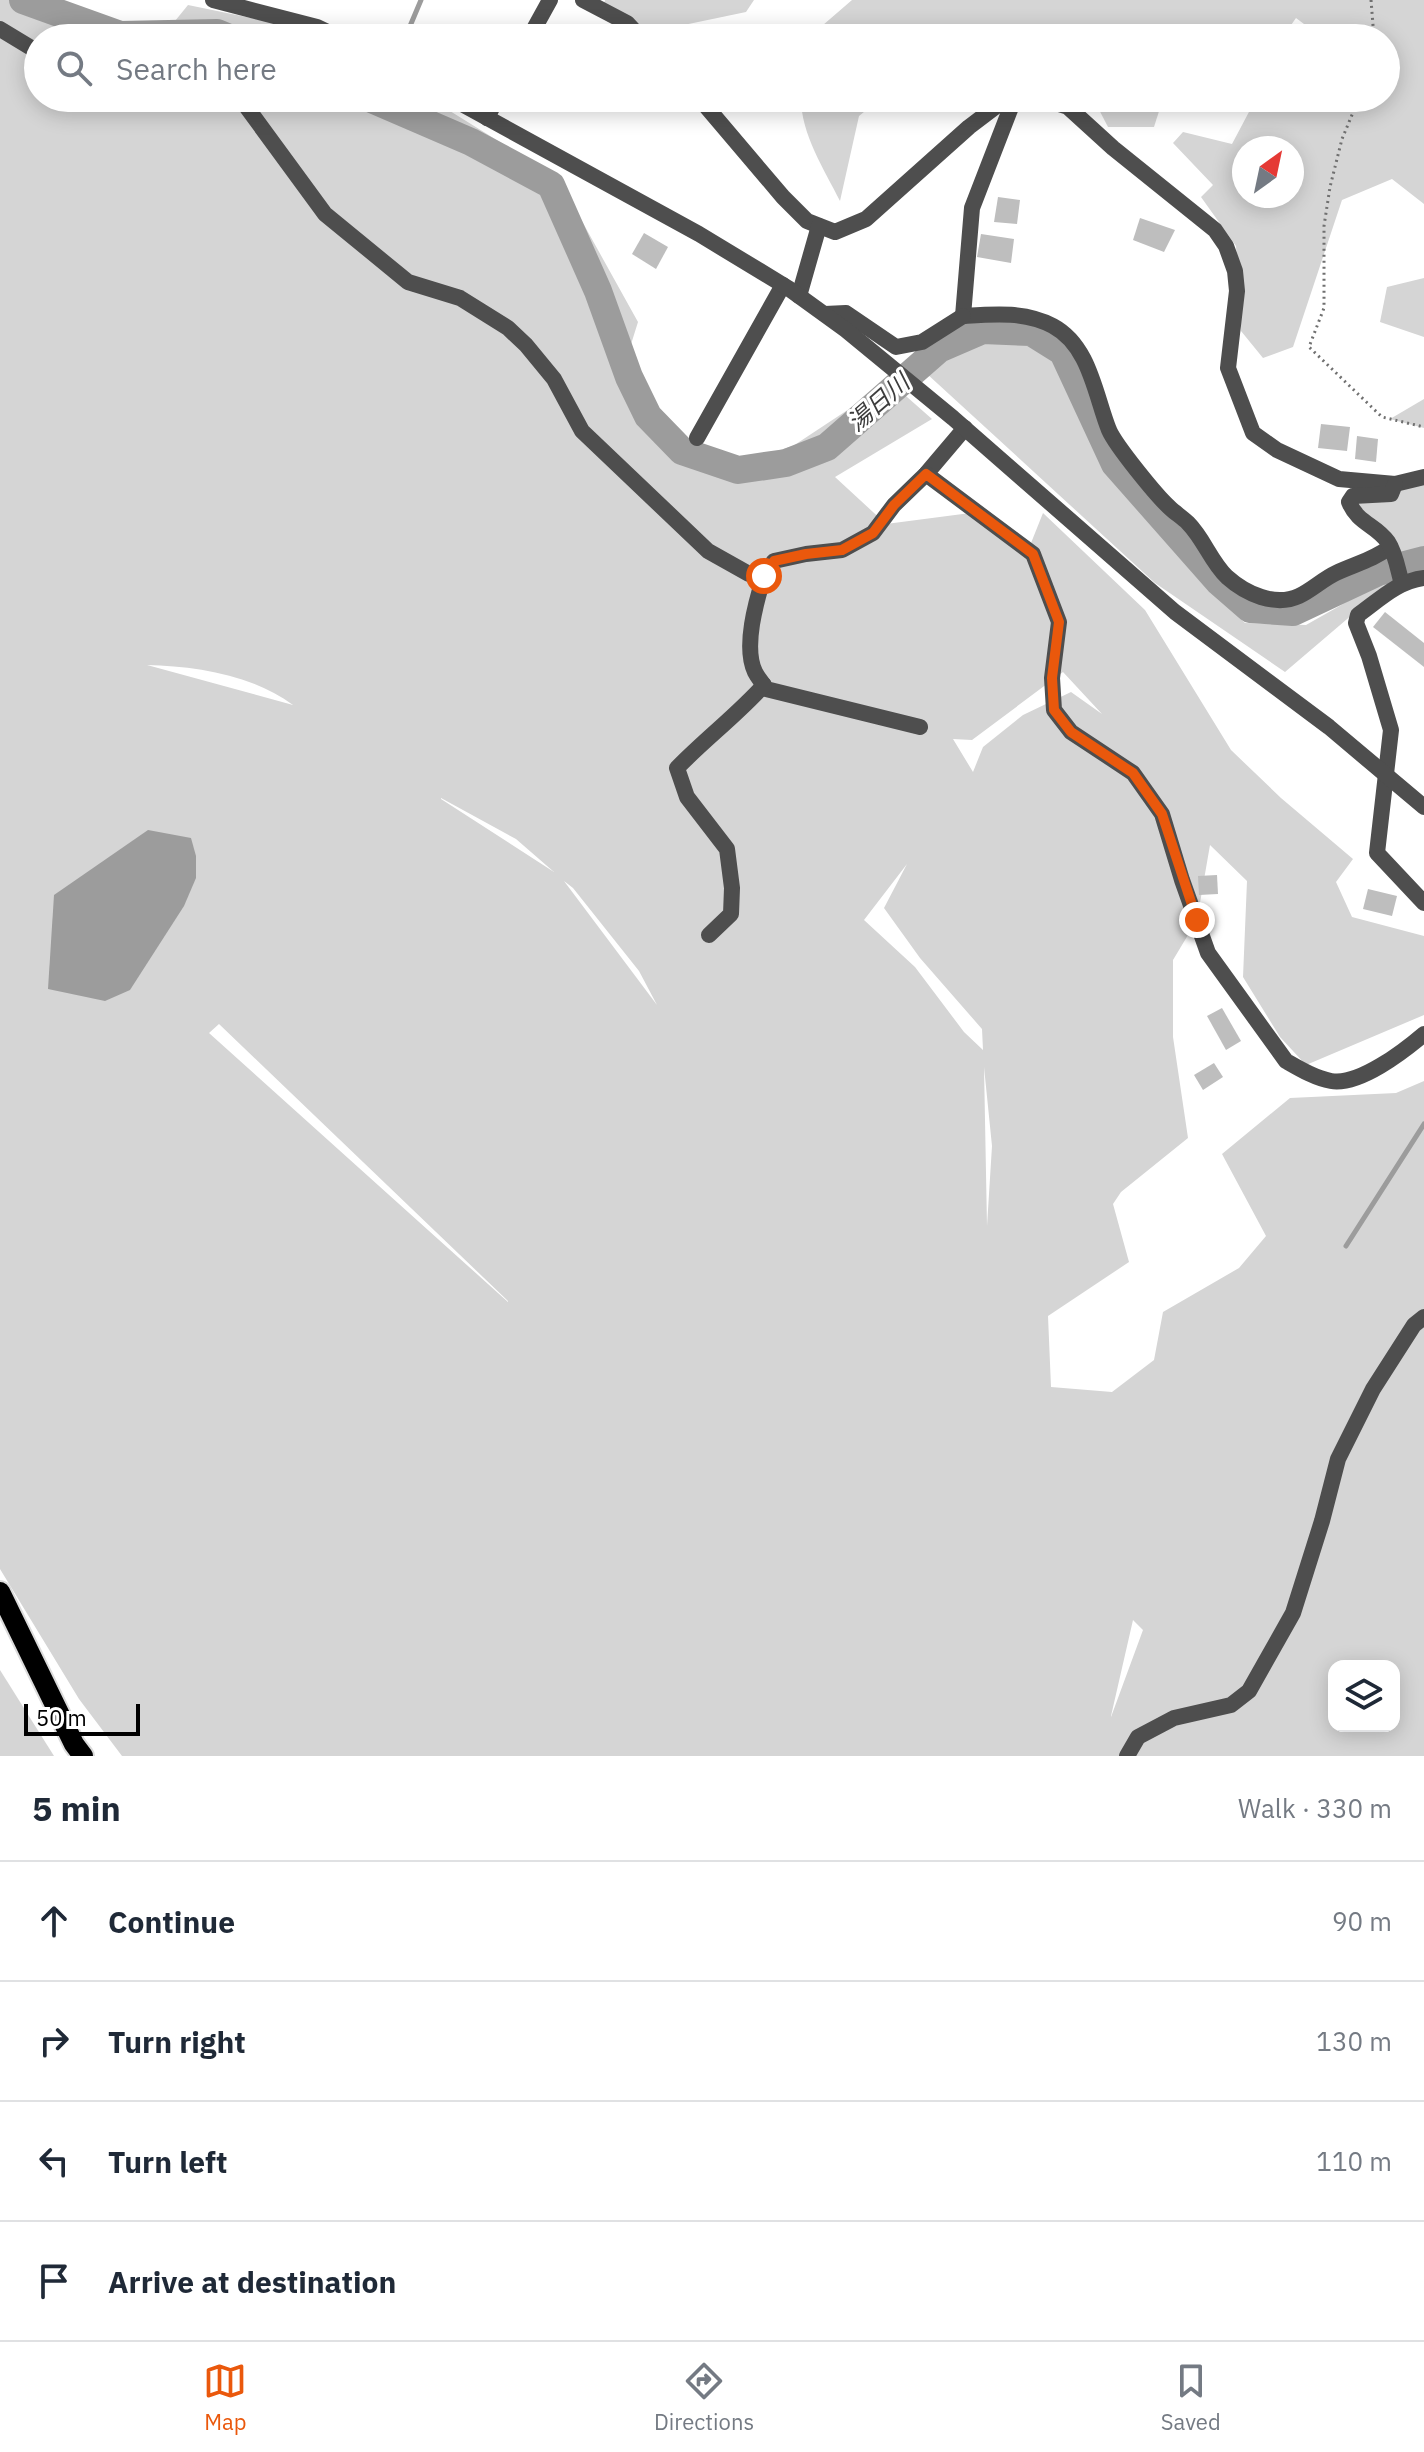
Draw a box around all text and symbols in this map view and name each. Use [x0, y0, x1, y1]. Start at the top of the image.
search box [24, 24, 1400, 112]
icon: search [52, 46, 96, 90]
text: Search here [116, 49, 277, 88]
north arrow [1232, 136, 1304, 208]
water label: 湯日川 [840, 364, 918, 438]
route start [746, 558, 782, 594]
route end [1179, 902, 1215, 938]
map controls [1328, 1660, 1400, 1732]
button: layers [1328, 1660, 1400, 1732]
scale bar [24, 1700, 140, 1736]
text: 50 m [36, 1703, 87, 1732]
text: 5 min [32, 1786, 121, 1830]
text: Walk · 330 m [1238, 1791, 1392, 1825]
icon: ahead [32, 1899, 76, 1943]
text: Continue [108, 1902, 235, 1941]
text: 90 m [1332, 1904, 1392, 1938]
icon: right [32, 2019, 76, 2063]
text: Turn right [108, 2022, 246, 2061]
text: 130 m [1316, 2024, 1392, 2058]
icon: left [32, 2139, 76, 2183]
text: Turn left [108, 2142, 227, 2181]
text: 110 m [1316, 2144, 1392, 2178]
icon: arrive [32, 2259, 76, 2303]
text: Arrive at destination [108, 2262, 396, 2301]
tab: Map [203, 2359, 247, 2436]
tab: Directions [654, 2359, 754, 2436]
tab: Saved [1161, 2359, 1221, 2436]

